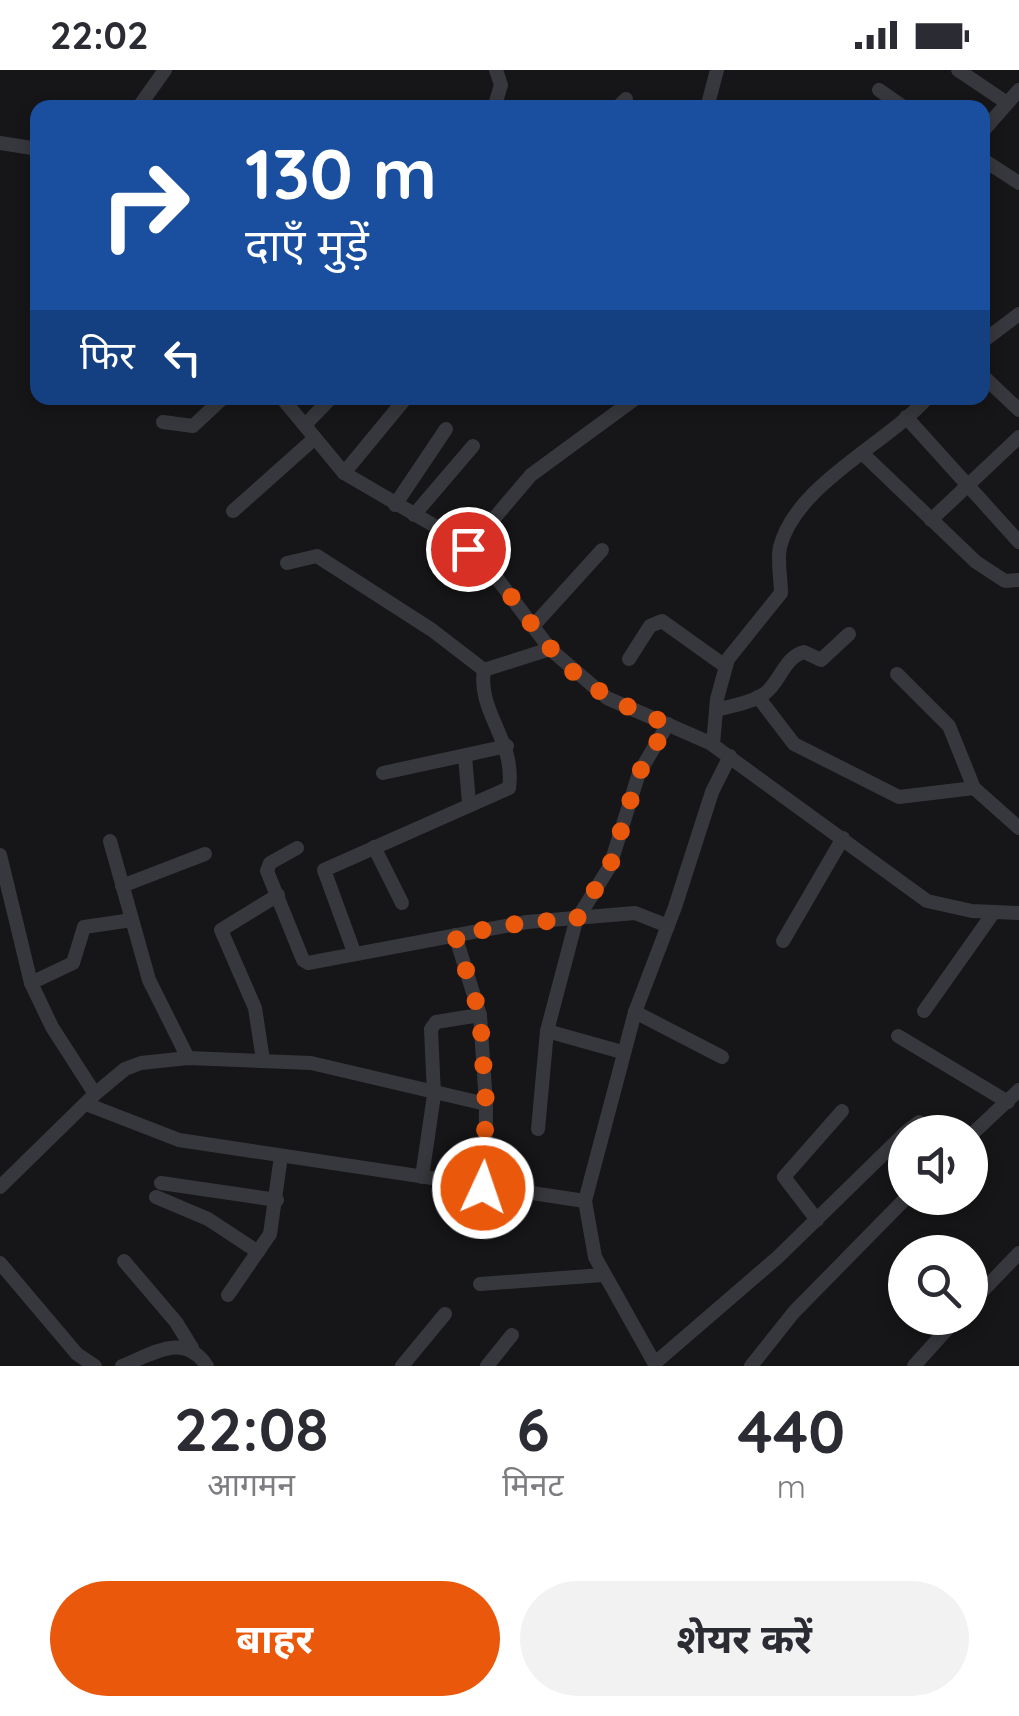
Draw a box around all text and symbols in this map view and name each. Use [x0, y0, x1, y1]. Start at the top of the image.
text: 22:02 [50, 11, 149, 59]
text: 130 m [245, 129, 437, 217]
icon: right [80, 140, 210, 270]
text: दाएँ मुड़ें [245, 216, 369, 272]
icon: left [155, 330, 210, 385]
text: फिर [80, 331, 135, 379]
pin [426, 507, 511, 592]
icon: arrive [441, 522, 496, 577]
map controls [888, 1115, 988, 1335]
button: sound [888, 1115, 988, 1215]
position arrow [431, 1136, 535, 1240]
button: search [888, 1235, 988, 1335]
text: 22:08 [174, 1391, 328, 1466]
text: 6 [516, 1391, 550, 1466]
text: 440 [738, 1393, 845, 1468]
text: आगमन [207, 1464, 295, 1504]
text: मिनट [502, 1464, 564, 1504]
text: m [777, 1466, 806, 1506]
button: बाहर [50, 1581, 500, 1696]
button: शेयर करें [520, 1581, 969, 1696]

